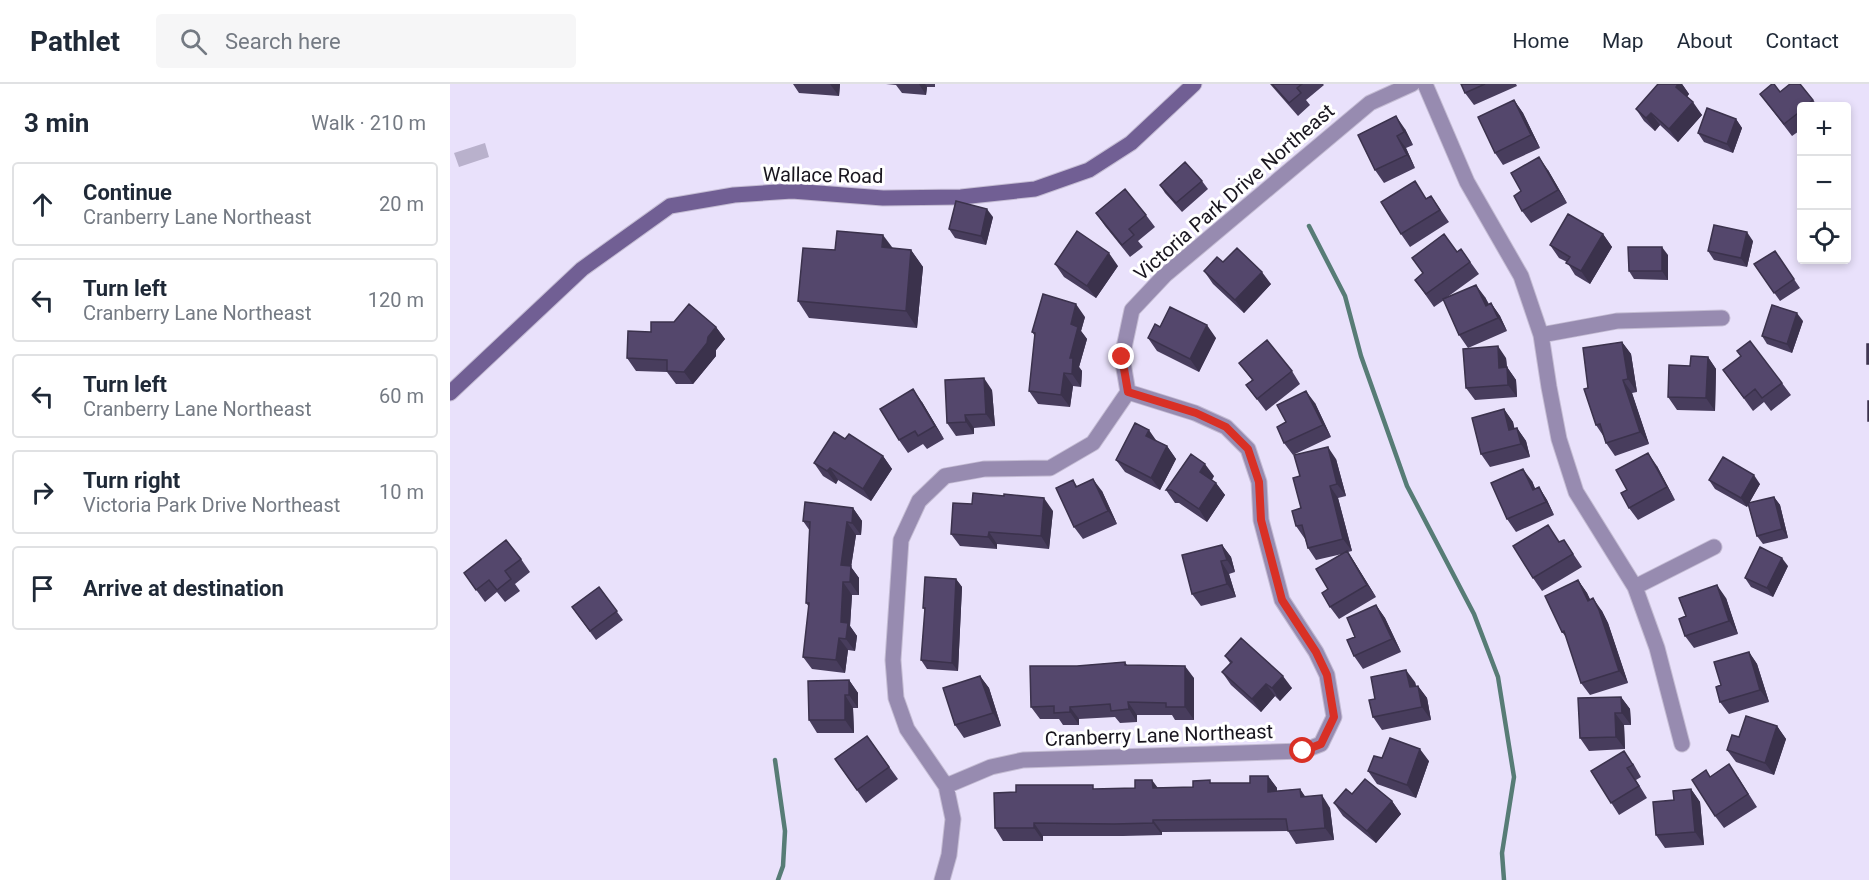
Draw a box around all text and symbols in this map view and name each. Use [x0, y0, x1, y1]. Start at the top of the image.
search box [156, 14, 576, 68]
text: Pathlet [30, 25, 120, 58]
icon: search [177, 25, 210, 58]
text: Search here [225, 29, 341, 54]
text: Home [1513, 29, 1569, 53]
text: Map [1602, 29, 1644, 53]
text: About [1677, 29, 1733, 53]
text: Contact [1766, 29, 1839, 53]
street label: Victoria Park Drive Northeast [1129, 99, 1339, 285]
map controls [1797, 102, 1851, 264]
button: + [1797, 102, 1851, 156]
text: 3 min [24, 108, 89, 138]
text: Walk · 210 m [311, 111, 426, 135]
button: − [1797, 156, 1851, 210]
street label: Wallace Road [762, 162, 884, 188]
text: Continue [83, 180, 172, 205]
icon: ahead [26, 188, 59, 221]
text: 20 m [379, 192, 424, 216]
text: Cranberry Lane Northeast [83, 205, 311, 229]
button: locate [1797, 210, 1851, 264]
text: Turn left [83, 276, 167, 301]
icon: left [26, 284, 59, 317]
text: 120 m [368, 288, 424, 312]
text: Cranberry Lane Northeast [83, 301, 311, 325]
route end [1108, 343, 1134, 369]
text: Turn left [83, 372, 167, 397]
icon: left [26, 380, 59, 413]
text: 60 m [379, 384, 424, 408]
text: Cranberry Lane Northeast [83, 397, 311, 421]
text: Turn right [83, 468, 180, 493]
icon: right [26, 476, 59, 509]
text: 10 m [379, 480, 424, 504]
text: Victoria Park Drive Northeast [83, 493, 340, 517]
icon: arrive [26, 572, 59, 605]
text: Arrive at destination [83, 576, 284, 601]
street label: Cranberry Lane Northeast [1044, 719, 1274, 751]
route start [1289, 737, 1315, 763]

